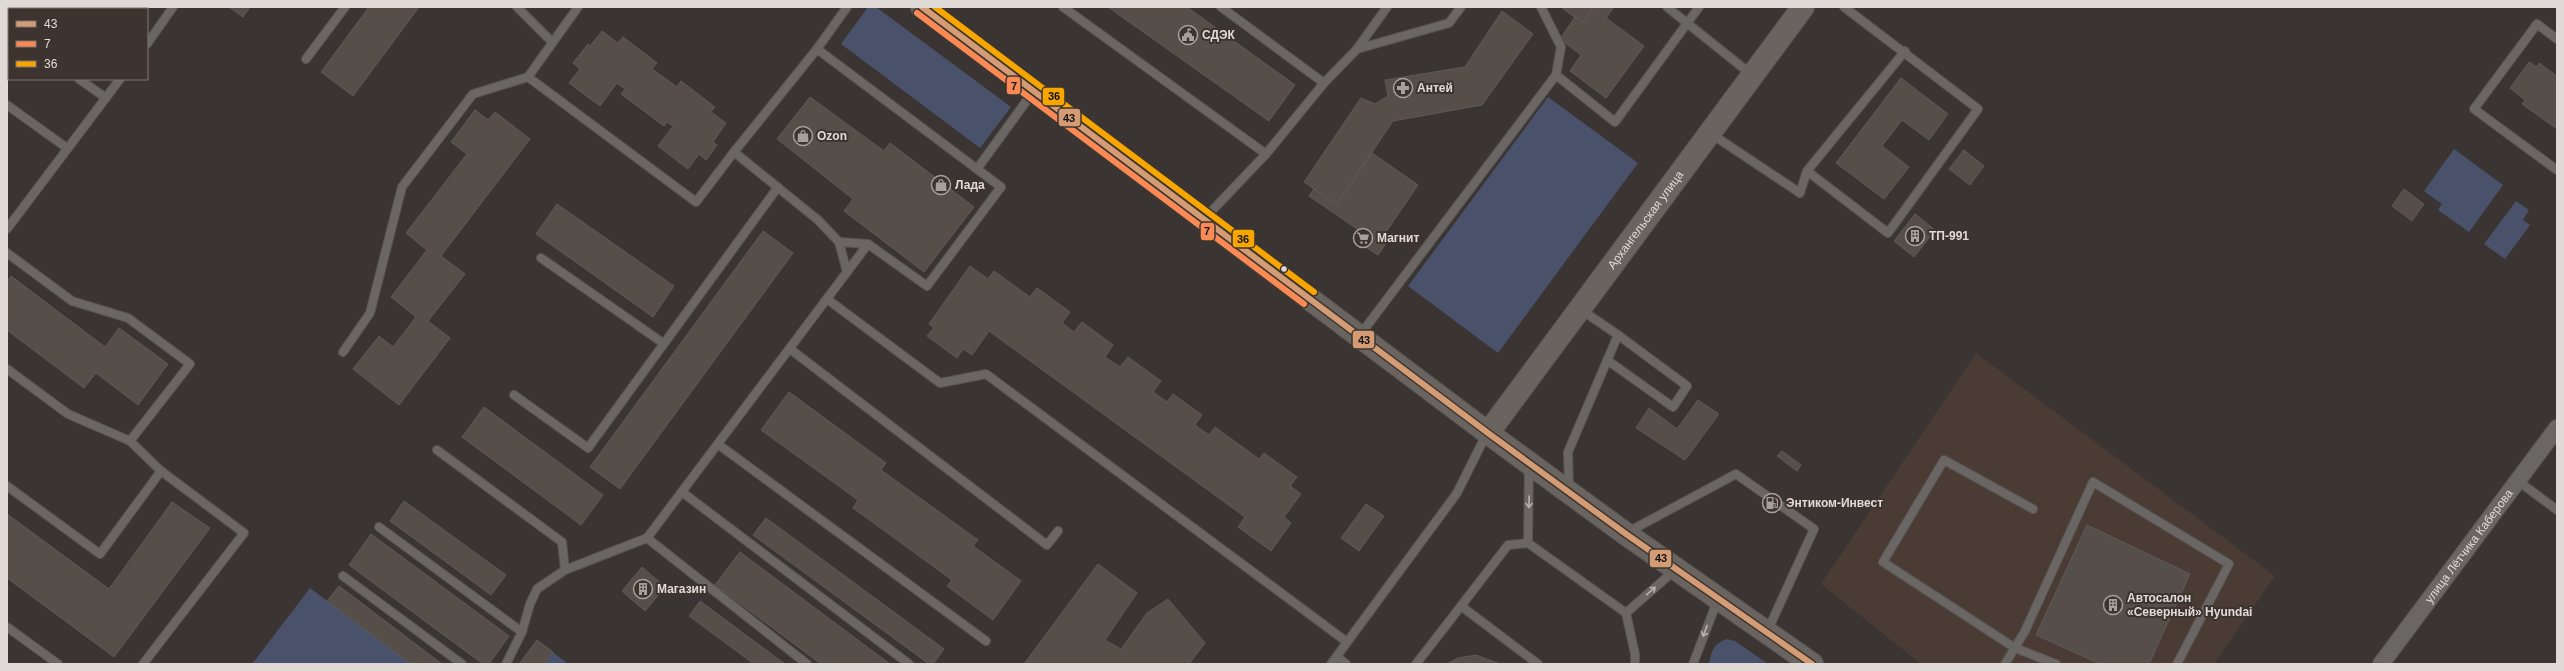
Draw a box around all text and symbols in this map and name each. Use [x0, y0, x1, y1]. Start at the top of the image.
legend [8, 8, 148, 80]
text: 43 [44, 17, 58, 31]
public building icon: СДЭК [1177, 24, 1199, 46]
place label: СДЭК [1202, 28, 1236, 42]
text: 7 [44, 37, 51, 51]
text: 36 [44, 57, 58, 71]
line badge: 7 [1006, 76, 1021, 95]
pharmacy icon: Антей [1392, 77, 1414, 99]
text: 7 [1011, 80, 1017, 92]
place label: Антей [1417, 81, 1453, 95]
line badge: 36 [1042, 87, 1065, 106]
text: 36 [1048, 90, 1060, 102]
line badge: 43 [1058, 108, 1081, 127]
text: 43 [1063, 112, 1075, 124]
shop icon: Ozon [792, 125, 814, 147]
place label: Ozon [817, 129, 847, 143]
street label: Архангельская улица [1605, 168, 1687, 272]
shop icon: Лада [930, 174, 952, 196]
place label: Лада [955, 178, 985, 192]
line badge: 7 [1200, 222, 1215, 241]
text: 7 [1204, 225, 1210, 237]
building icon: ТП-991 [1904, 225, 1926, 247]
supermarket icon: Магнит [1352, 227, 1374, 249]
line badge: 36 [1232, 229, 1255, 248]
place label: ТП-991 [1929, 229, 1969, 243]
place label: Магнит [1377, 231, 1419, 245]
text: 36 [1237, 233, 1249, 245]
unlabelled marker [1279, 264, 1289, 274]
line badge: 43 [1352, 330, 1375, 349]
text: 43 [1358, 334, 1370, 346]
street label: улица Лётчика Каберова [2422, 486, 2516, 606]
fuel station icon: Энтиком-Инвест [1761, 492, 1783, 514]
one-way arrow [1525, 495, 1532, 508]
place label: Энтиком-Инвест [1786, 496, 1883, 510]
line badge: 43 [1649, 549, 1672, 568]
text: 43 [1655, 552, 1667, 564]
building icon: Магазин [632, 578, 654, 600]
place label: Магазин [657, 582, 706, 596]
one-way arrow [1646, 587, 1656, 596]
place label: Автосалон «Северный» Hyundai [2127, 591, 2252, 619]
building icon: Автосалон «Северный» Hyundai [2102, 594, 2124, 616]
one-way arrow [1701, 625, 1709, 637]

